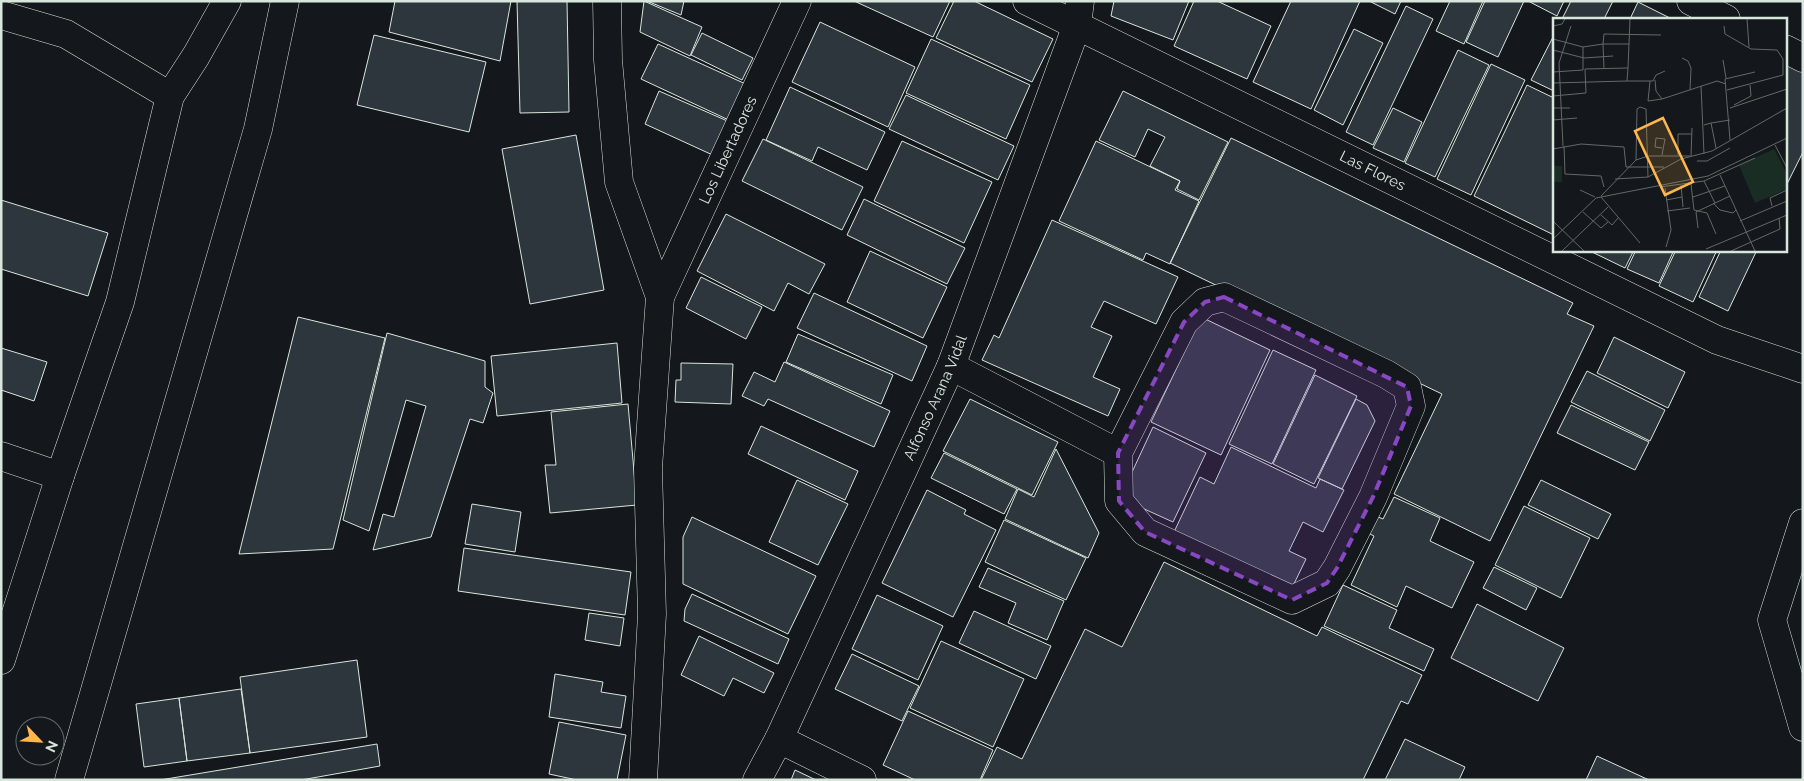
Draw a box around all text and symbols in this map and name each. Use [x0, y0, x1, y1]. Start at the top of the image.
inset map [1553, 18, 1786, 251]
street label: Los Libertadores [695, 93, 761, 207]
street label: Las Flores [1337, 147, 1408, 194]
street label: Alfonso Arana Vidal [900, 332, 971, 463]
north arrow [15, 716, 65, 766]
text: N [42, 738, 61, 755]

